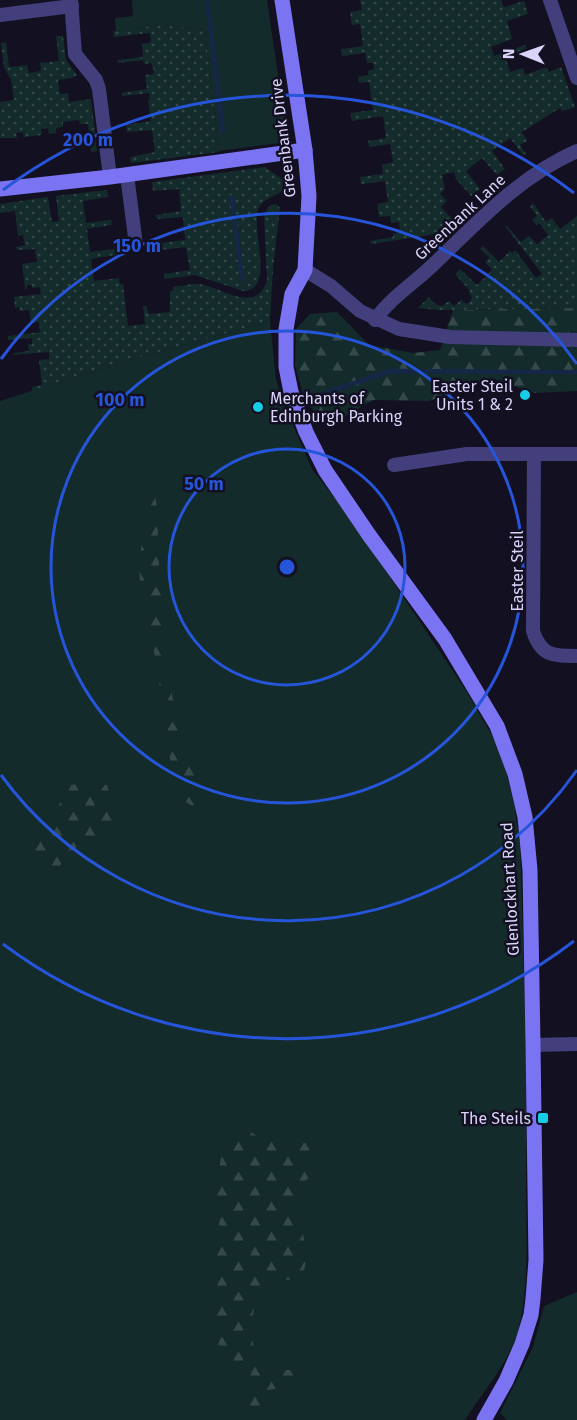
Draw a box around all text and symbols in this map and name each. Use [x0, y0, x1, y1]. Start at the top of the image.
north arrow [493, 24, 553, 84]
text: N [499, 48, 518, 59]
street label: Greenbank Drive [266, 77, 300, 199]
text: 200 m [63, 129, 113, 151]
street label: Greenbank Lane [411, 170, 509, 264]
text: 150 m [113, 235, 161, 257]
place label: Easter Steil Units 1 & 2 [432, 377, 513, 414]
marker: Easter Steil Units 1 & 2 [518, 388, 532, 402]
text: 100 m [96, 389, 144, 411]
place label: Merchants of Edinburgh Parking [270, 389, 403, 426]
marker: Merchants of Edinburgh Parking [251, 400, 265, 414]
text: 50 m [184, 473, 224, 495]
street label: Easter Steil [508, 530, 527, 612]
centre of rings [277, 557, 297, 577]
street label: Glenlockhart Road [497, 822, 523, 956]
place label: The Steils [461, 1109, 531, 1128]
marker: The Steils [536, 1111, 550, 1125]

